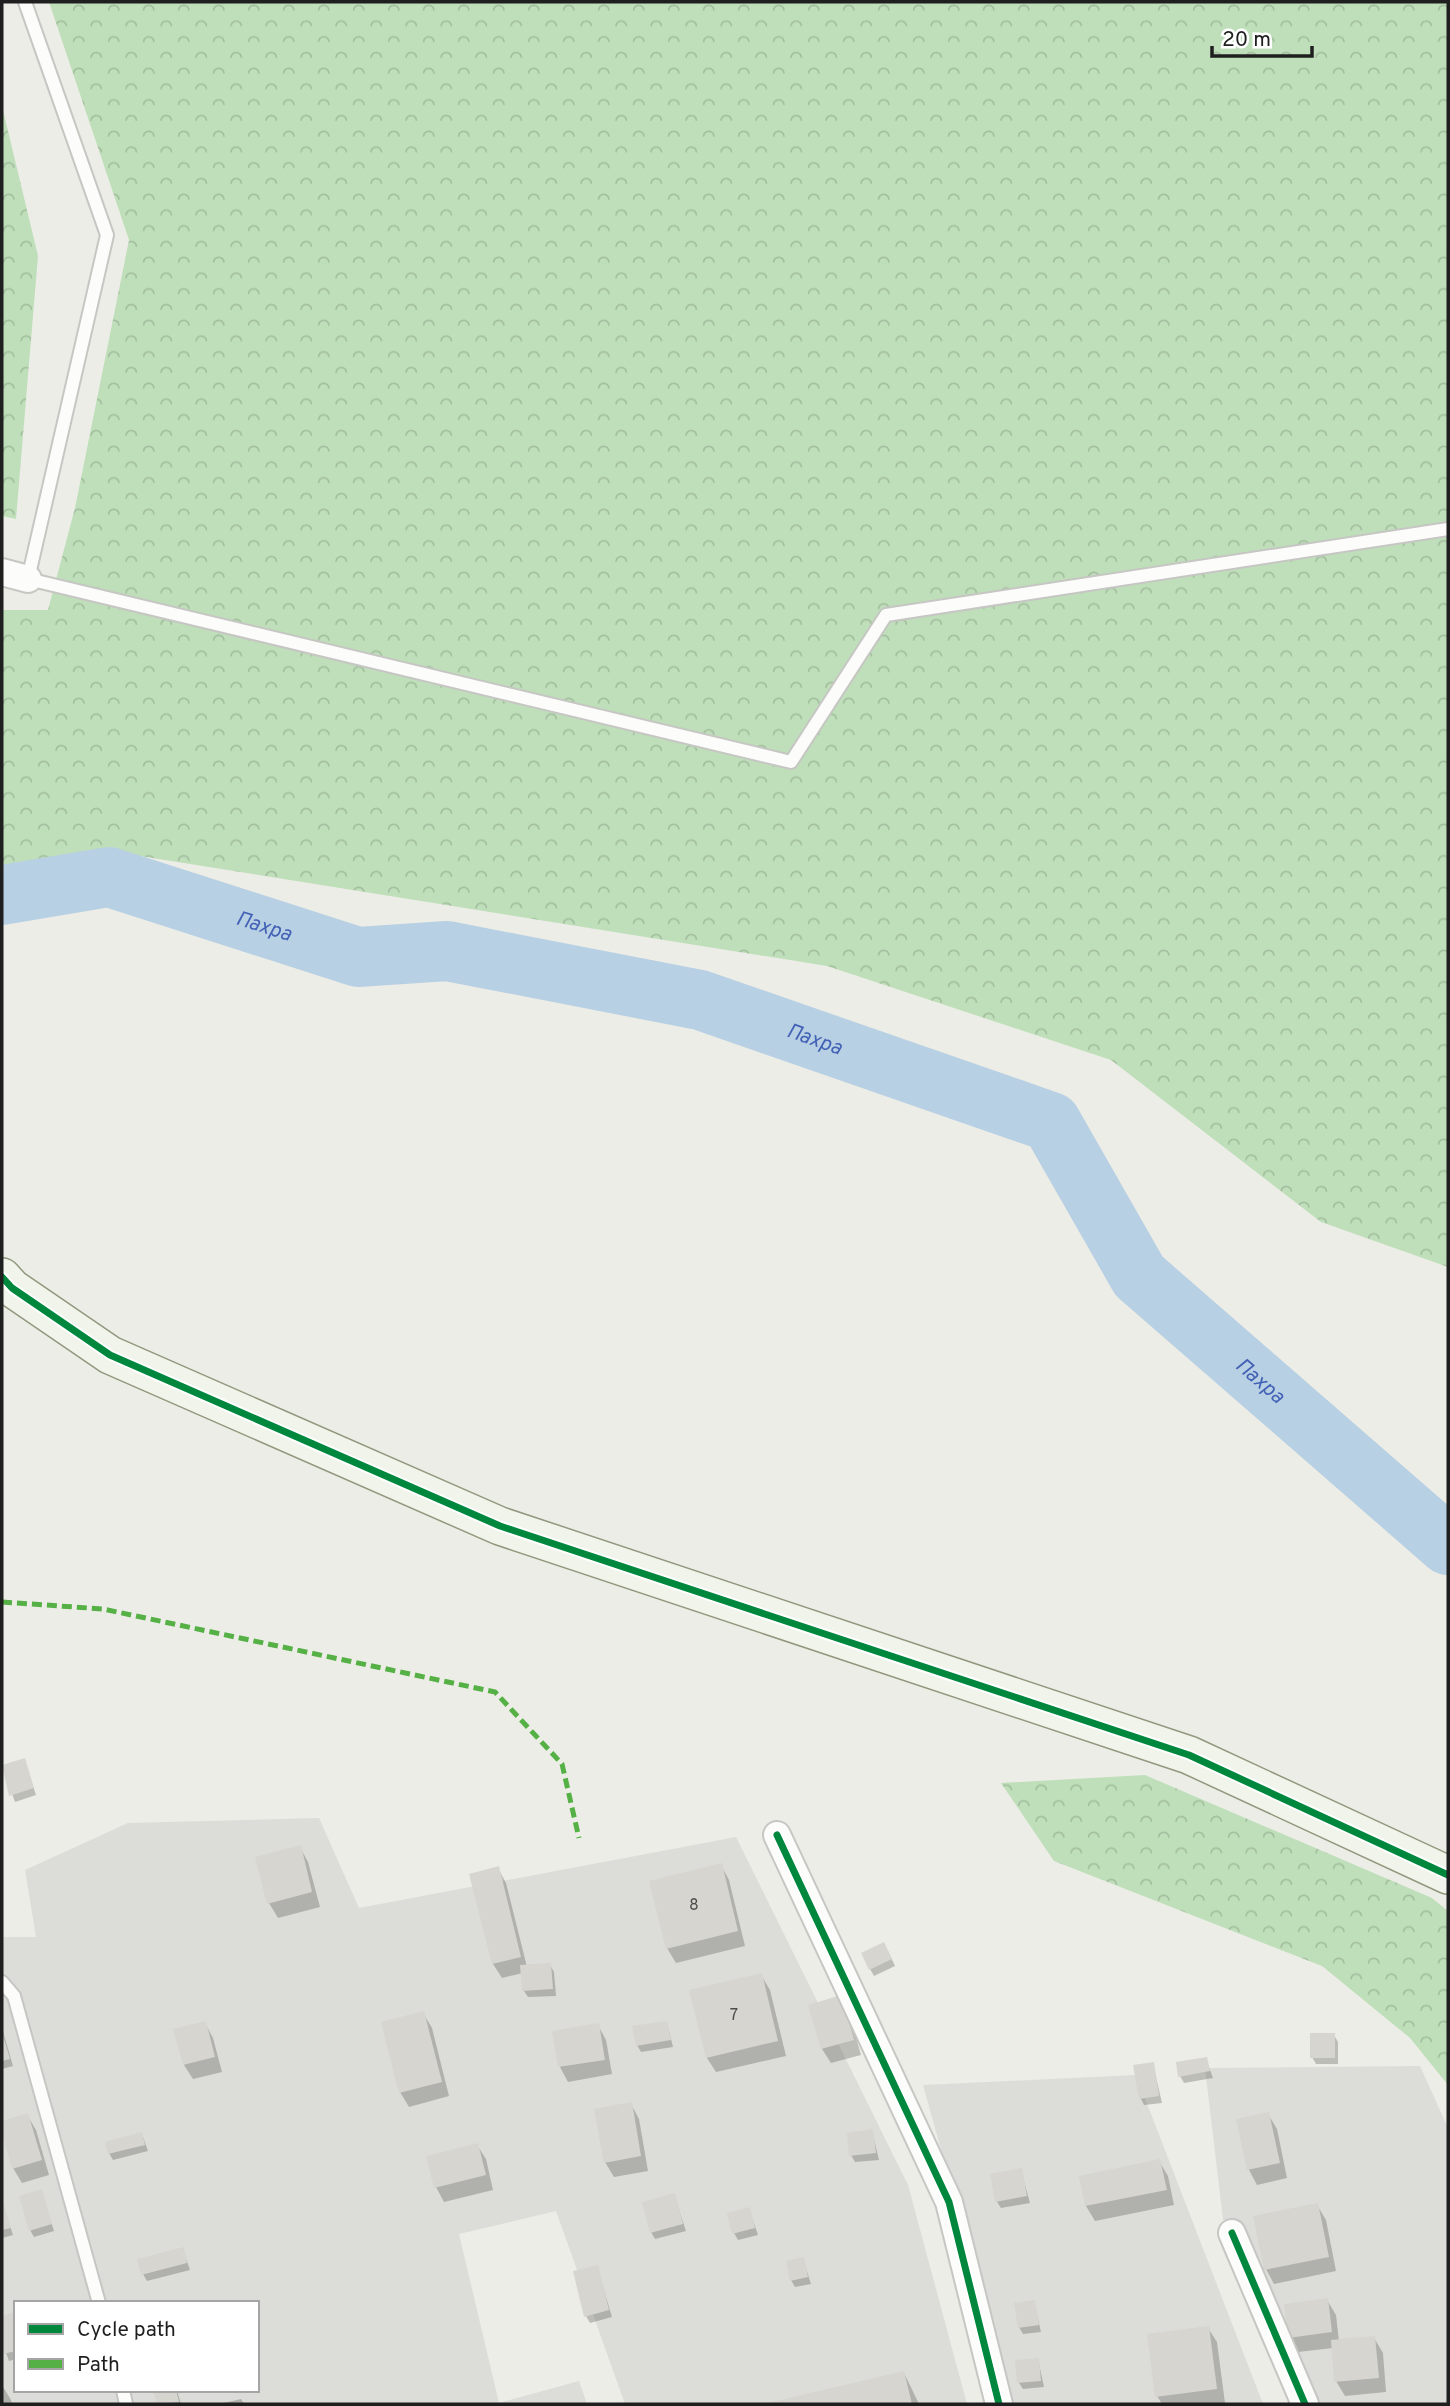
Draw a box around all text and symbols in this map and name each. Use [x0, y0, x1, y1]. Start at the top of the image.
scale bar [1212, 14, 1312, 58]
text: 20 m [1222, 27, 1271, 54]
water label: Пахра [232, 905, 295, 948]
water label: Пахра [783, 1018, 846, 1062]
water label: Пахра [1229, 1352, 1290, 1410]
house number: 8 [689, 1896, 699, 1916]
house number: 7 [730, 2006, 738, 2026]
legend [14, 2301, 259, 2392]
text: Cycle path [77, 2317, 176, 2344]
text: Path [77, 2352, 120, 2379]

